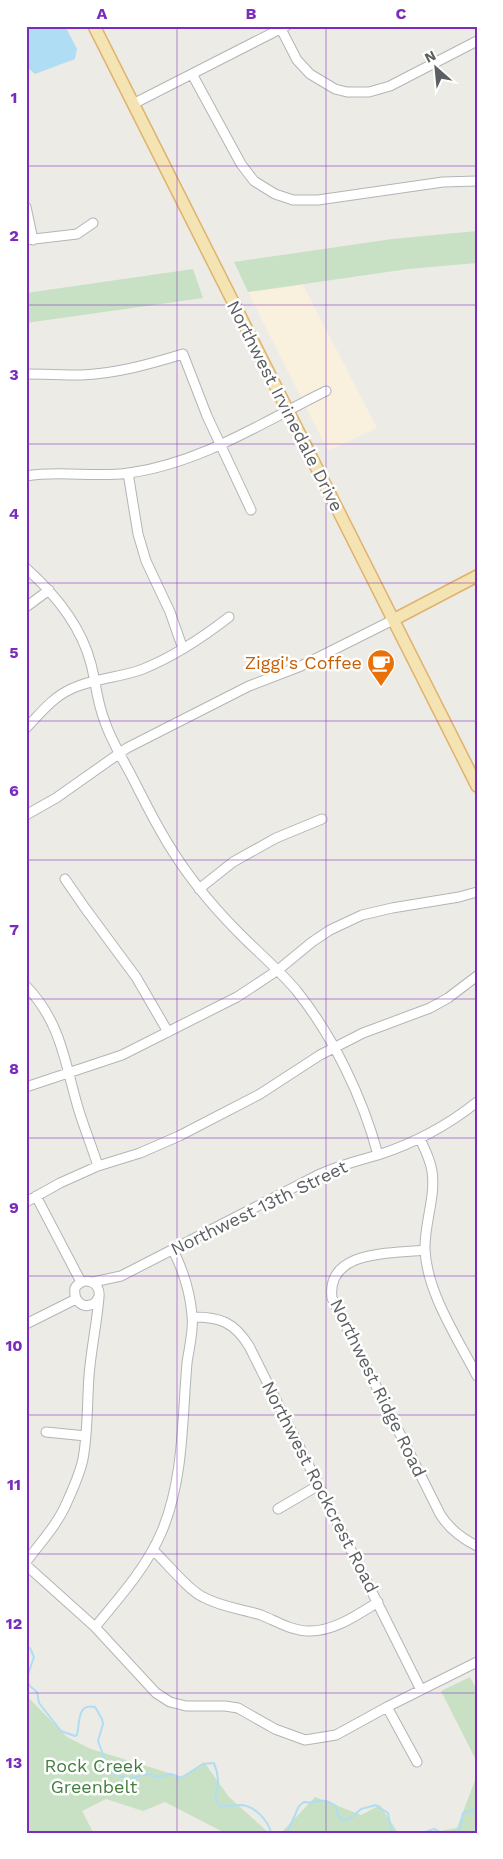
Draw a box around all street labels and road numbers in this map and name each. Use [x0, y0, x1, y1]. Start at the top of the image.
street label: Northwest Irvinedale Drive [223, 297, 348, 515]
street label: Northwest 13th Street [167, 1155, 351, 1259]
street label: Northwest Ridge Road [326, 1295, 431, 1480]
street label: Northwest Rockcrest Road [258, 1378, 383, 1596]

